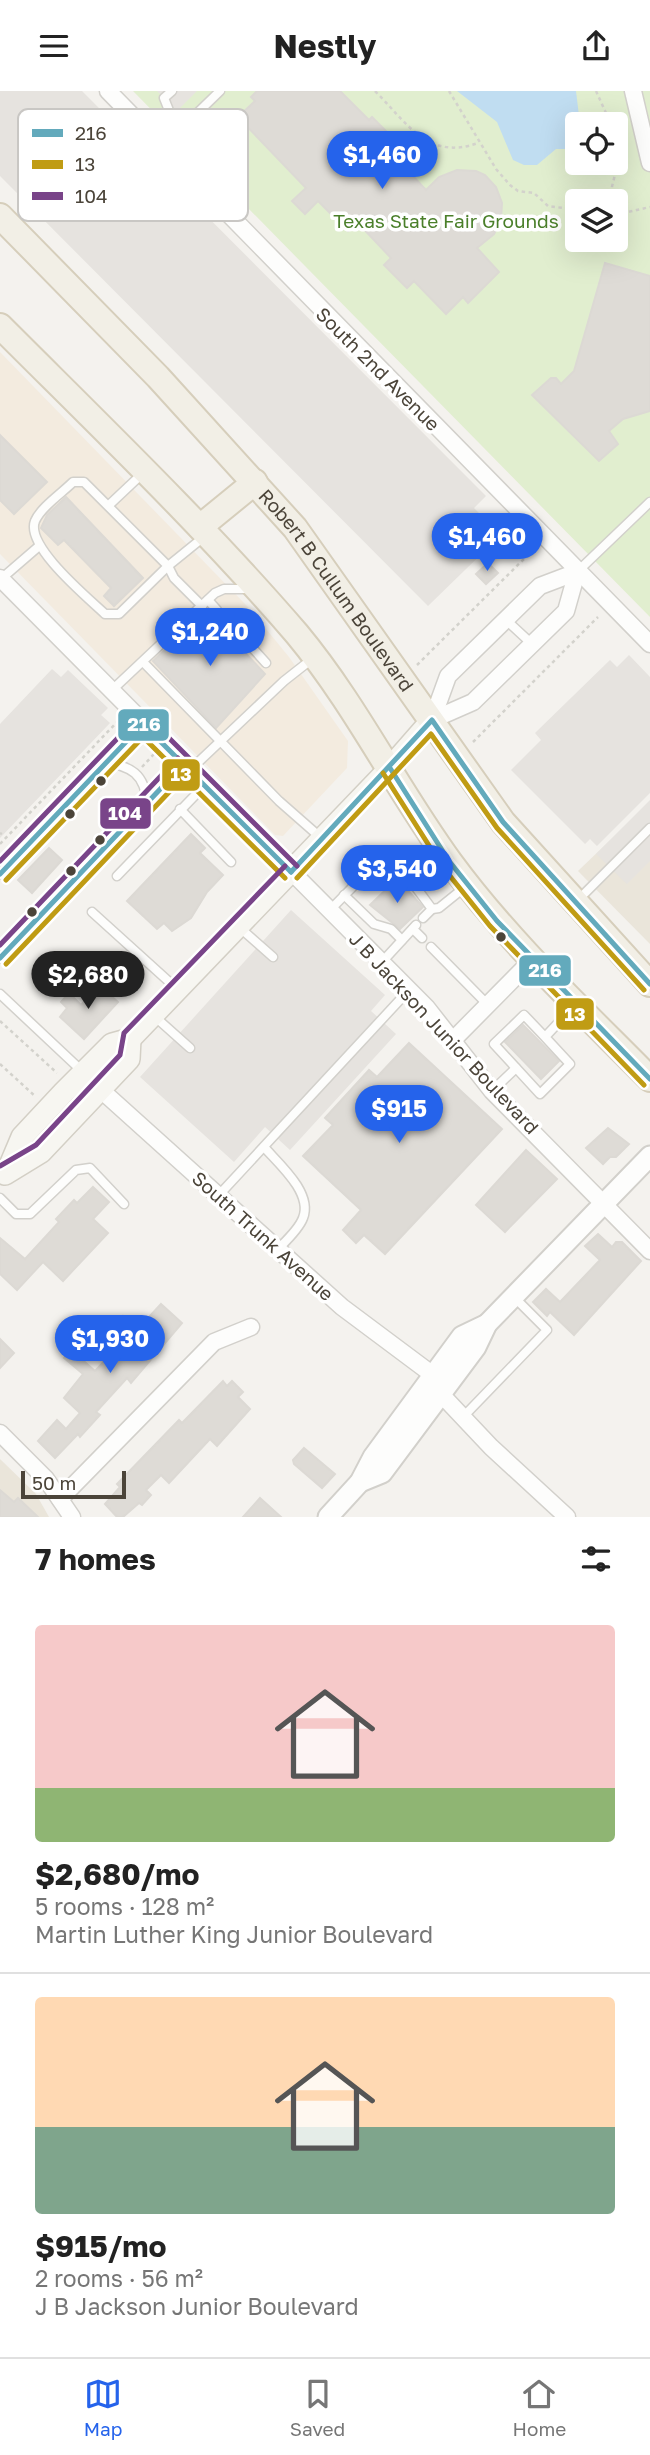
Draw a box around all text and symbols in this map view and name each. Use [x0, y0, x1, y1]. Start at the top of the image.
icon: menu [35, 27, 73, 65]
text: Nestly [273, 27, 377, 65]
icon: share [577, 27, 615, 65]
legend [18, 109, 248, 221]
map controls [565, 112, 628, 252]
button: locate [565, 112, 628, 175]
text: 216 [75, 121, 107, 144]
pin: $1,460 [325, 132, 439, 191]
text: $1,460 [343, 140, 421, 168]
text: 13 [75, 152, 95, 175]
text: 104 [75, 184, 108, 207]
button: layers [565, 189, 628, 252]
park label: Texas State Fair Grounds [333, 209, 559, 232]
street label: South 2nd Avenue [312, 302, 445, 435]
street label: Robert B Cullum Boulevard [254, 484, 419, 696]
pin: $1,460 [430, 513, 544, 573]
text: $1,460 [448, 522, 526, 550]
pin: $1,240 [153, 609, 267, 668]
text: $1,240 [171, 617, 249, 645]
line badge: 216 [117, 708, 170, 742]
text: 216 [127, 712, 161, 735]
line badge: 13 [161, 758, 201, 792]
text: 13 [170, 762, 192, 785]
unlabelled marker [94, 774, 108, 788]
line badge: 104 [99, 797, 152, 830]
text: 104 [108, 801, 142, 824]
unlabelled marker [63, 807, 77, 821]
unlabelled marker [93, 833, 107, 847]
pin: $3,540 [340, 845, 454, 905]
text: $3,540 [357, 854, 437, 882]
unlabelled marker [64, 864, 78, 878]
unlabelled marker [25, 905, 39, 919]
street label: J B Jackson Junior Boulevard [345, 927, 544, 1138]
unlabelled marker [494, 930, 508, 944]
pin: $2,680 [31, 951, 145, 1011]
line badge: 216 [518, 954, 572, 987]
text: 216 [528, 958, 562, 981]
text: $2,680 [47, 960, 129, 988]
line badge: 13 [555, 997, 595, 1031]
text: 13 [564, 1002, 586, 1025]
pin: $915 [358, 1086, 440, 1145]
text: $915 [371, 1094, 427, 1122]
street label: South Trunk Avenue [188, 1166, 339, 1305]
pin: $1,930 [53, 1315, 167, 1375]
text: $1,930 [71, 1324, 149, 1352]
scale bar [21, 1468, 126, 1500]
text: 50 m [32, 1471, 76, 1494]
icon: filters [577, 1540, 615, 1578]
text: 7 homes [35, 1541, 156, 1577]
icon: home [262, 1671, 388, 1797]
text: $2,680/mo [35, 1856, 199, 1892]
text: 5 rooms · 128 m² [35, 1892, 214, 1920]
text: Martin Luther King Junior Boulevard [35, 1920, 433, 1948]
icon: home [262, 2043, 388, 2169]
text: $915/mo [35, 2228, 167, 2264]
text: 2 rooms · 56 m² [35, 2264, 203, 2292]
text: J B Jackson Junior Boulevard [35, 2292, 359, 2320]
tab: Map [84, 2375, 122, 2440]
tab: Saved [290, 2375, 345, 2440]
tab: Home [513, 2375, 566, 2440]

